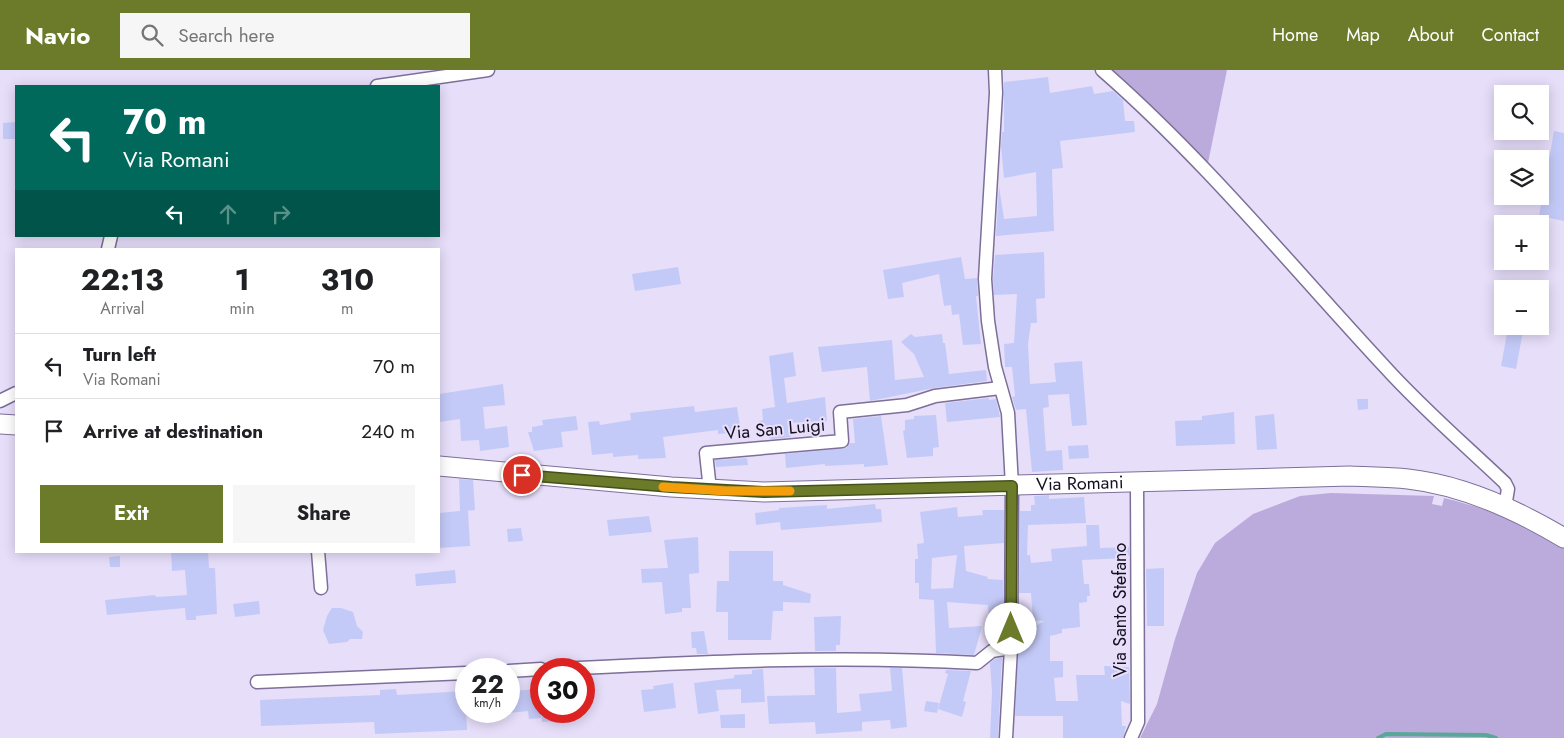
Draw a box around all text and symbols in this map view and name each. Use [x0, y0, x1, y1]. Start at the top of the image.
search box [120, 13, 470, 58]
text: Navio [25, 18, 90, 53]
icon: search [138, 21, 166, 49]
text: Search here [178, 22, 274, 49]
text: Home [1272, 22, 1318, 48]
text: Map [1346, 22, 1380, 48]
text: About [1408, 22, 1453, 48]
text: Contact [1481, 22, 1539, 48]
map controls [1494, 85, 1549, 335]
button: search [1494, 85, 1549, 140]
text: 70 m [123, 97, 206, 147]
icon: left [40, 105, 105, 170]
text: Via Romani [123, 143, 230, 175]
button: layers [1494, 150, 1549, 205]
icon: left [161, 200, 189, 228]
icon: ahead [214, 200, 242, 228]
icon: right [267, 200, 295, 228]
button: + [1494, 215, 1549, 270]
text: 22:13 [81, 258, 164, 301]
text: 1 [234, 258, 250, 301]
text: 310 [320, 258, 374, 301]
button: − [1494, 280, 1549, 335]
text: Arrival [100, 297, 144, 320]
text: min [230, 297, 255, 320]
text: m [341, 297, 354, 320]
text: Turn left [83, 341, 156, 368]
icon: left [40, 352, 68, 380]
text: 70 m [373, 353, 415, 380]
text: Via Romani [83, 368, 161, 391]
street label: Via San Luigi [724, 412, 826, 446]
icon: arrive [40, 417, 68, 445]
text: Arrive at destination [83, 418, 263, 445]
text: 240 m [361, 418, 415, 445]
pin [501, 454, 543, 496]
icon: arrive [508, 461, 536, 489]
street label: Via Romani [1036, 469, 1124, 498]
button: Exit [40, 485, 223, 543]
button: Share [233, 485, 415, 543]
street label: Via Santo Stefano [1107, 542, 1133, 677]
position arrow [984, 602, 1036, 654]
speed limit sign: 30 [530, 658, 595, 723]
text: 22 [471, 666, 504, 702]
text: km/h [474, 694, 501, 712]

